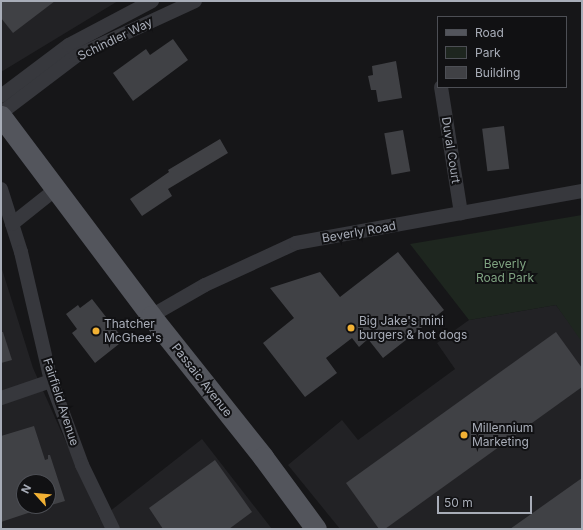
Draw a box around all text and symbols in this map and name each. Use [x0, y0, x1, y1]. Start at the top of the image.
street label: Schindler Way [75, 15, 155, 63]
legend [437, 16, 567, 88]
text: Road [475, 25, 504, 40]
text: Park [475, 45, 501, 60]
text: Building [475, 65, 520, 80]
street label: Duval Court [439, 116, 463, 184]
street label: Beverly Road [321, 218, 397, 246]
park label: Beverly Road Park [476, 257, 534, 285]
place label: Big Jake's mini burgers & hot dogs [359, 314, 467, 342]
place label: Thatcher McGhee's [104, 317, 161, 345]
marker: Big Jake's mini burgers & hot dogs [346, 323, 356, 333]
marker: Thatcher McGhee's [91, 326, 101, 336]
street label: Passaic Avenue [169, 340, 235, 420]
street label: Fairfield Avenue [40, 356, 82, 448]
place label: Millennium Marketing [472, 421, 533, 449]
marker: Millennium Marketing [459, 430, 469, 440]
north arrow [16, 474, 56, 514]
text: N [18, 482, 34, 496]
scale bar [439, 488, 534, 514]
text: 50 m [444, 495, 473, 510]

